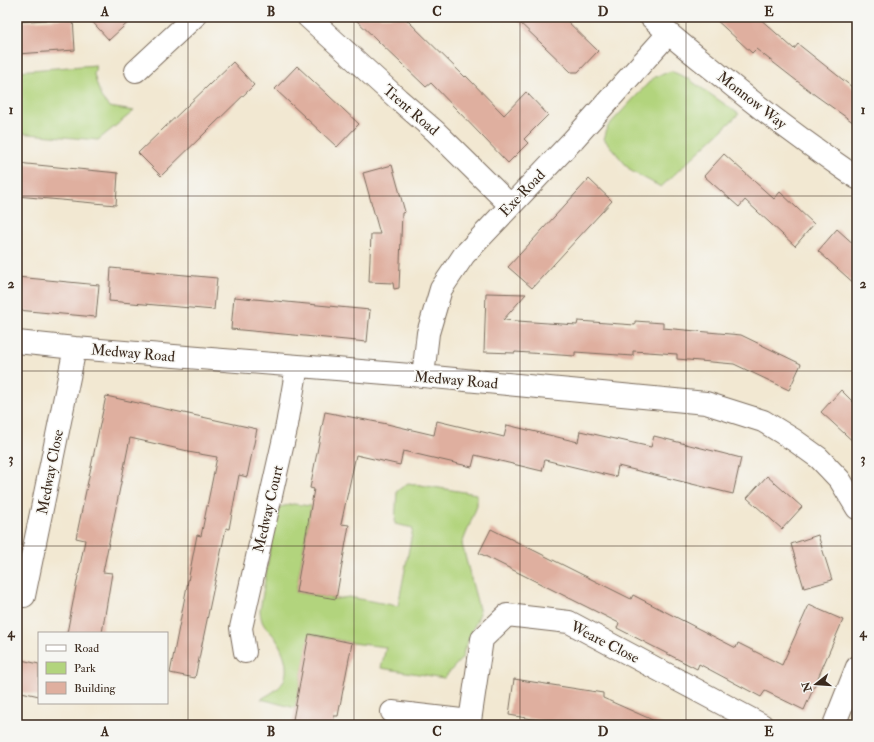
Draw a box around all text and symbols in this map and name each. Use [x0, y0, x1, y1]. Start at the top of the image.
text: A [100, 4, 110, 20]
text: B [267, 4, 275, 20]
text: C [432, 4, 442, 20]
text: D [598, 4, 609, 20]
text: E [764, 4, 774, 20]
street label: Monnow Way [713, 67, 791, 134]
street label: Trent Road [379, 81, 443, 140]
text: 1 [9, 102, 14, 118]
text: 1 [861, 102, 866, 118]
street label: Exe Road [495, 165, 550, 221]
text: 2 [8, 276, 15, 292]
text: 2 [860, 276, 867, 292]
street label: Medway Road [90, 340, 176, 367]
street label: Medway Road [413, 367, 499, 394]
street label: Medway Close [33, 428, 68, 516]
text: 3 [9, 451, 14, 467]
text: 3 [861, 451, 866, 467]
street label: Medway Court [249, 463, 288, 555]
street label: Weare Close [566, 617, 642, 668]
text: 4 [6, 625, 15, 641]
text: 4 [858, 625, 867, 641]
legend [38, 632, 168, 704]
text: Road [74, 641, 99, 656]
text: Park [74, 661, 96, 676]
north arrow [796, 664, 836, 704]
text: N [799, 679, 815, 694]
text: Building [74, 681, 117, 696]
text: A [100, 724, 110, 740]
text: B [267, 724, 275, 740]
text: C [432, 724, 442, 740]
text: D [598, 724, 609, 740]
text: E [764, 724, 774, 740]

